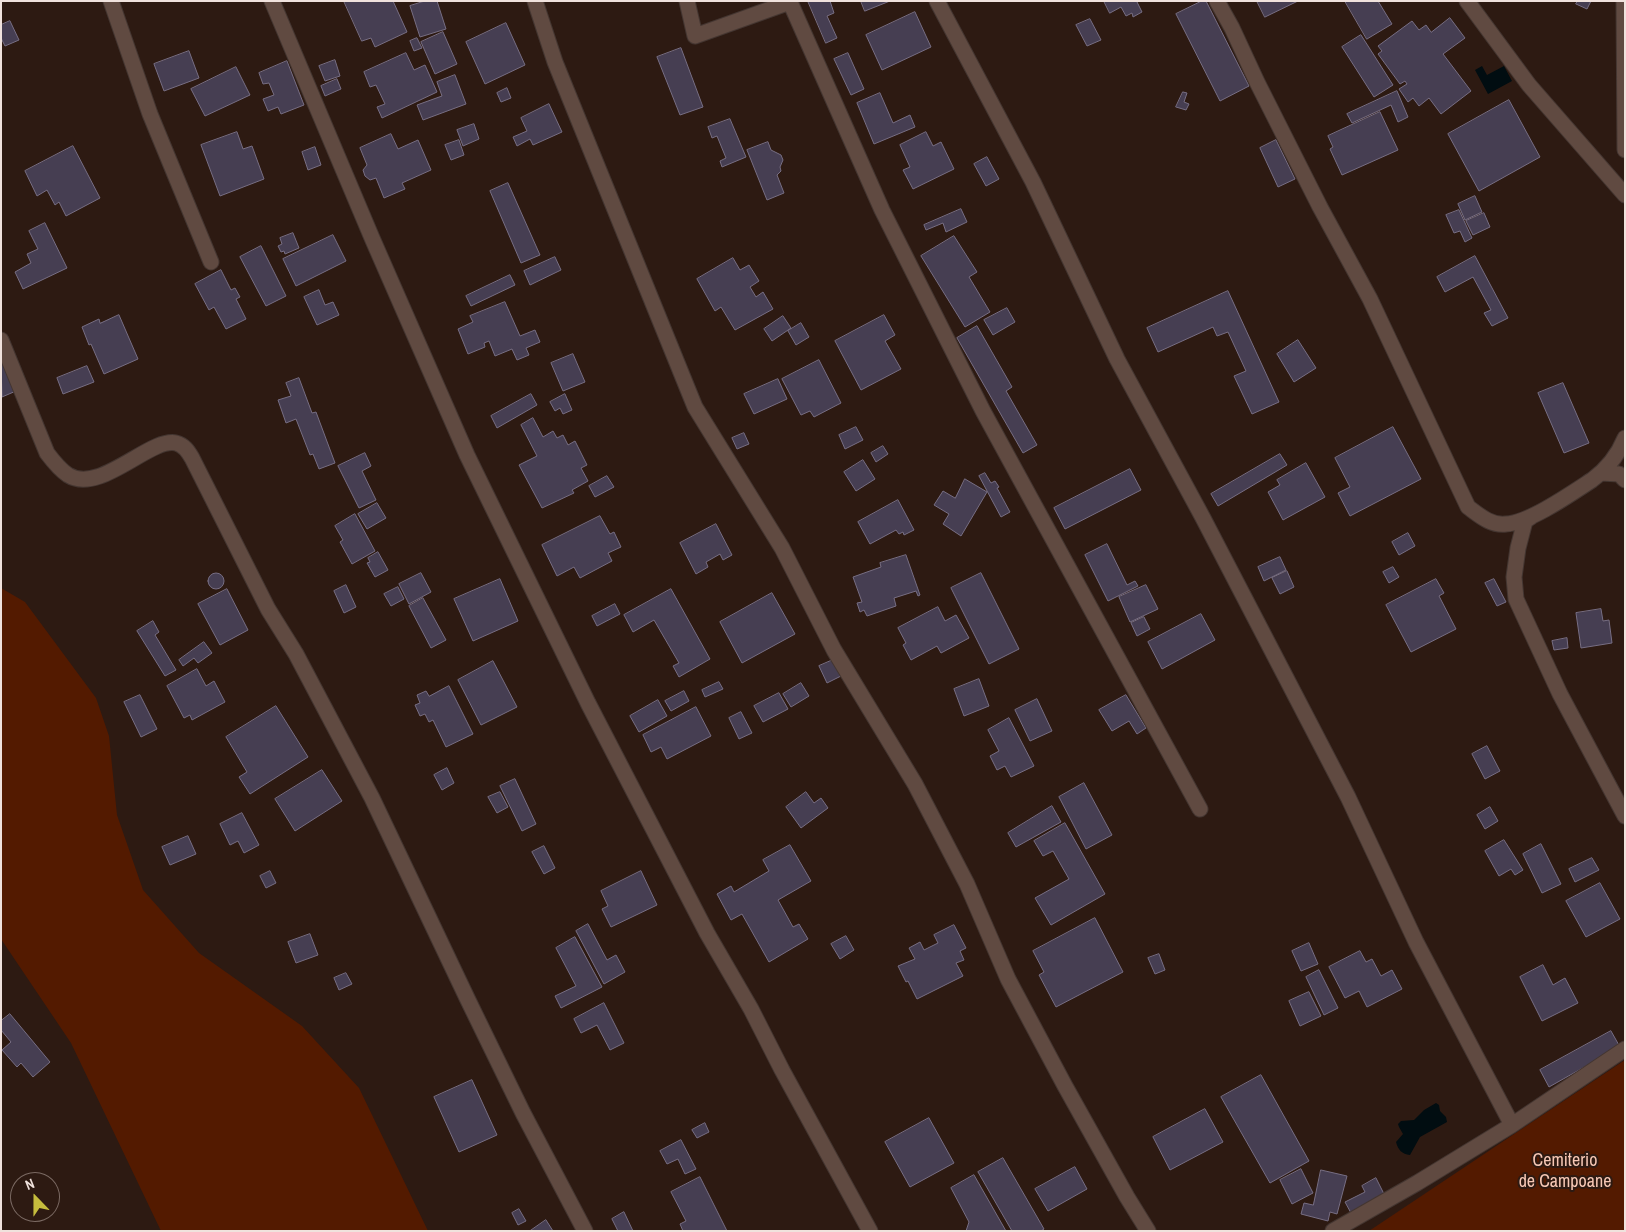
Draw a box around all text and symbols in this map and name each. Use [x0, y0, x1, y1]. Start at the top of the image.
park label: Cemiterio de Campoane [1519, 1150, 1611, 1192]
north arrow [10, 1172, 60, 1222]
text: N [23, 1174, 37, 1194]

